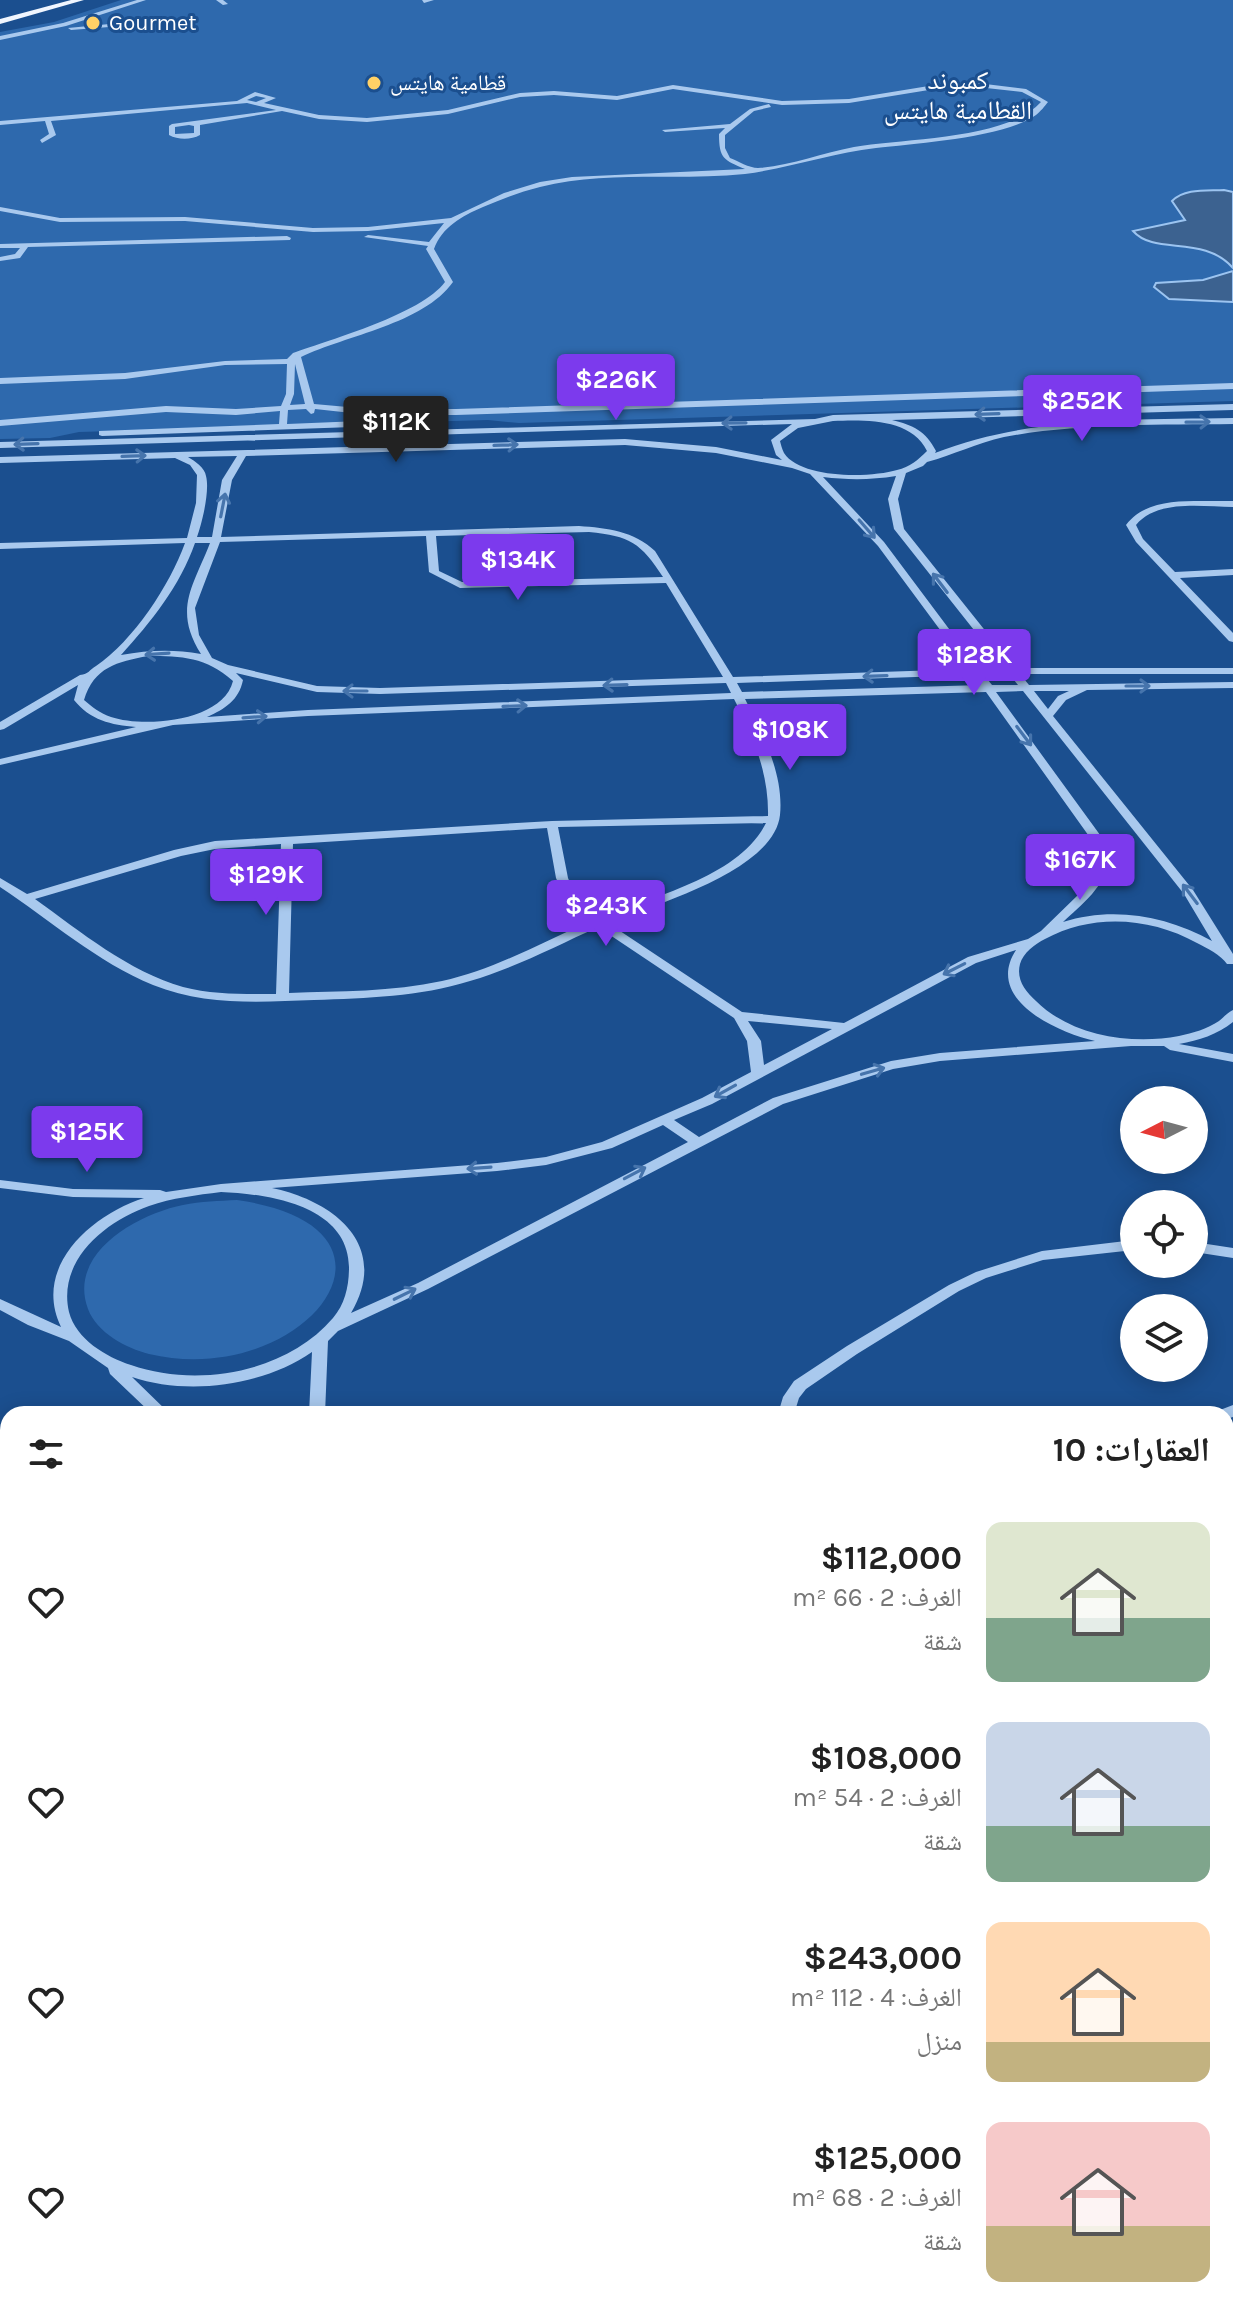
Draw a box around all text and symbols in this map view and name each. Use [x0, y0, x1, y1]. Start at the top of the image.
place label: Gourmet [109, 10, 197, 36]
marker: Gourmet [84, 14, 102, 32]
district label: كمبوند القطامية هايتس [884, 65, 1032, 126]
place label: قطامية هايتس [390, 70, 506, 96]
marker: قطامية هايتس [365, 74, 383, 92]
pin: $226K [560, 354, 672, 422]
text: $226K [575, 364, 657, 395]
pin: $252K [1026, 375, 1138, 443]
text: $252K [1041, 385, 1123, 416]
pin: $112K [340, 396, 452, 464]
text: $112K [361, 406, 431, 437]
one-way arrow [974, 406, 1001, 421]
one-way arrow [1184, 414, 1211, 430]
one-way arrow [721, 415, 748, 430]
one-way arrow [13, 437, 40, 452]
one-way arrow [492, 437, 519, 452]
one-way arrow [120, 448, 147, 464]
one-way arrow [216, 493, 231, 518]
one-way arrow [858, 518, 876, 538]
pin: $134K [462, 534, 574, 602]
text: $134K [480, 544, 556, 575]
one-way arrow [931, 573, 948, 594]
pin: $128K [918, 629, 1030, 697]
text: $128K [936, 639, 1012, 670]
one-way arrow [144, 647, 171, 662]
one-way arrow [862, 669, 889, 684]
one-way arrow [602, 677, 629, 693]
one-way arrow [1124, 678, 1151, 694]
one-way arrow [342, 683, 369, 699]
one-way arrow [501, 698, 528, 713]
pin: $108K [734, 704, 846, 772]
one-way arrow [241, 709, 268, 724]
text: $108K [751, 714, 829, 745]
one-way arrow [1016, 724, 1033, 746]
pin: $167K [1024, 834, 1136, 902]
text: $167K [1044, 844, 1116, 875]
pin: $129K [210, 849, 322, 917]
text: $129K [228, 859, 304, 890]
pin: $243K [550, 880, 662, 948]
one-way arrow [1182, 884, 1199, 906]
text: $243K [565, 890, 647, 921]
one-way arrow [943, 962, 967, 977]
one-way arrow [859, 1062, 885, 1077]
one-way arrow [714, 1083, 737, 1099]
north arrow [1120, 1086, 1208, 1174]
map controls [1120, 1086, 1208, 1382]
pin: $125K [31, 1106, 143, 1174]
text: $125K [49, 1116, 125, 1147]
one-way arrow [466, 1161, 493, 1176]
one-way arrow [623, 1165, 647, 1181]
button: locate [1120, 1190, 1208, 1278]
one-way arrow [393, 1286, 417, 1302]
button: layers [1120, 1294, 1208, 1382]
text: العقارات: 10 [1053, 1430, 1210, 1470]
icon: filters [24, 1432, 68, 1476]
text: $112,000 [821, 1538, 962, 1578]
icon: home [1050, 1554, 1146, 1650]
icon: heart [24, 1580, 68, 1624]
text: الغرف: 2 · 66 m² [792, 1582, 962, 1613]
text: شقة [923, 1626, 962, 1657]
text: $108,000 [810, 1738, 962, 1778]
icon: home [1050, 1754, 1146, 1850]
icon: heart [24, 1780, 68, 1824]
text: الغرف: 2 · 54 m² [793, 1782, 962, 1813]
text: شقة [923, 1826, 962, 1857]
text: $243,000 [804, 1938, 962, 1978]
icon: home [1050, 1954, 1146, 2050]
icon: heart [24, 1980, 68, 2024]
text: الغرف: 4 · 112 m² [790, 1982, 962, 2013]
text: منزل [917, 2026, 962, 2057]
text: $125,000 [813, 2138, 962, 2178]
icon: home [1050, 2154, 1146, 2250]
icon: heart [24, 2180, 68, 2224]
text: الغرف: 2 · 68 m² [791, 2182, 962, 2213]
text: شقة [923, 2226, 962, 2257]

